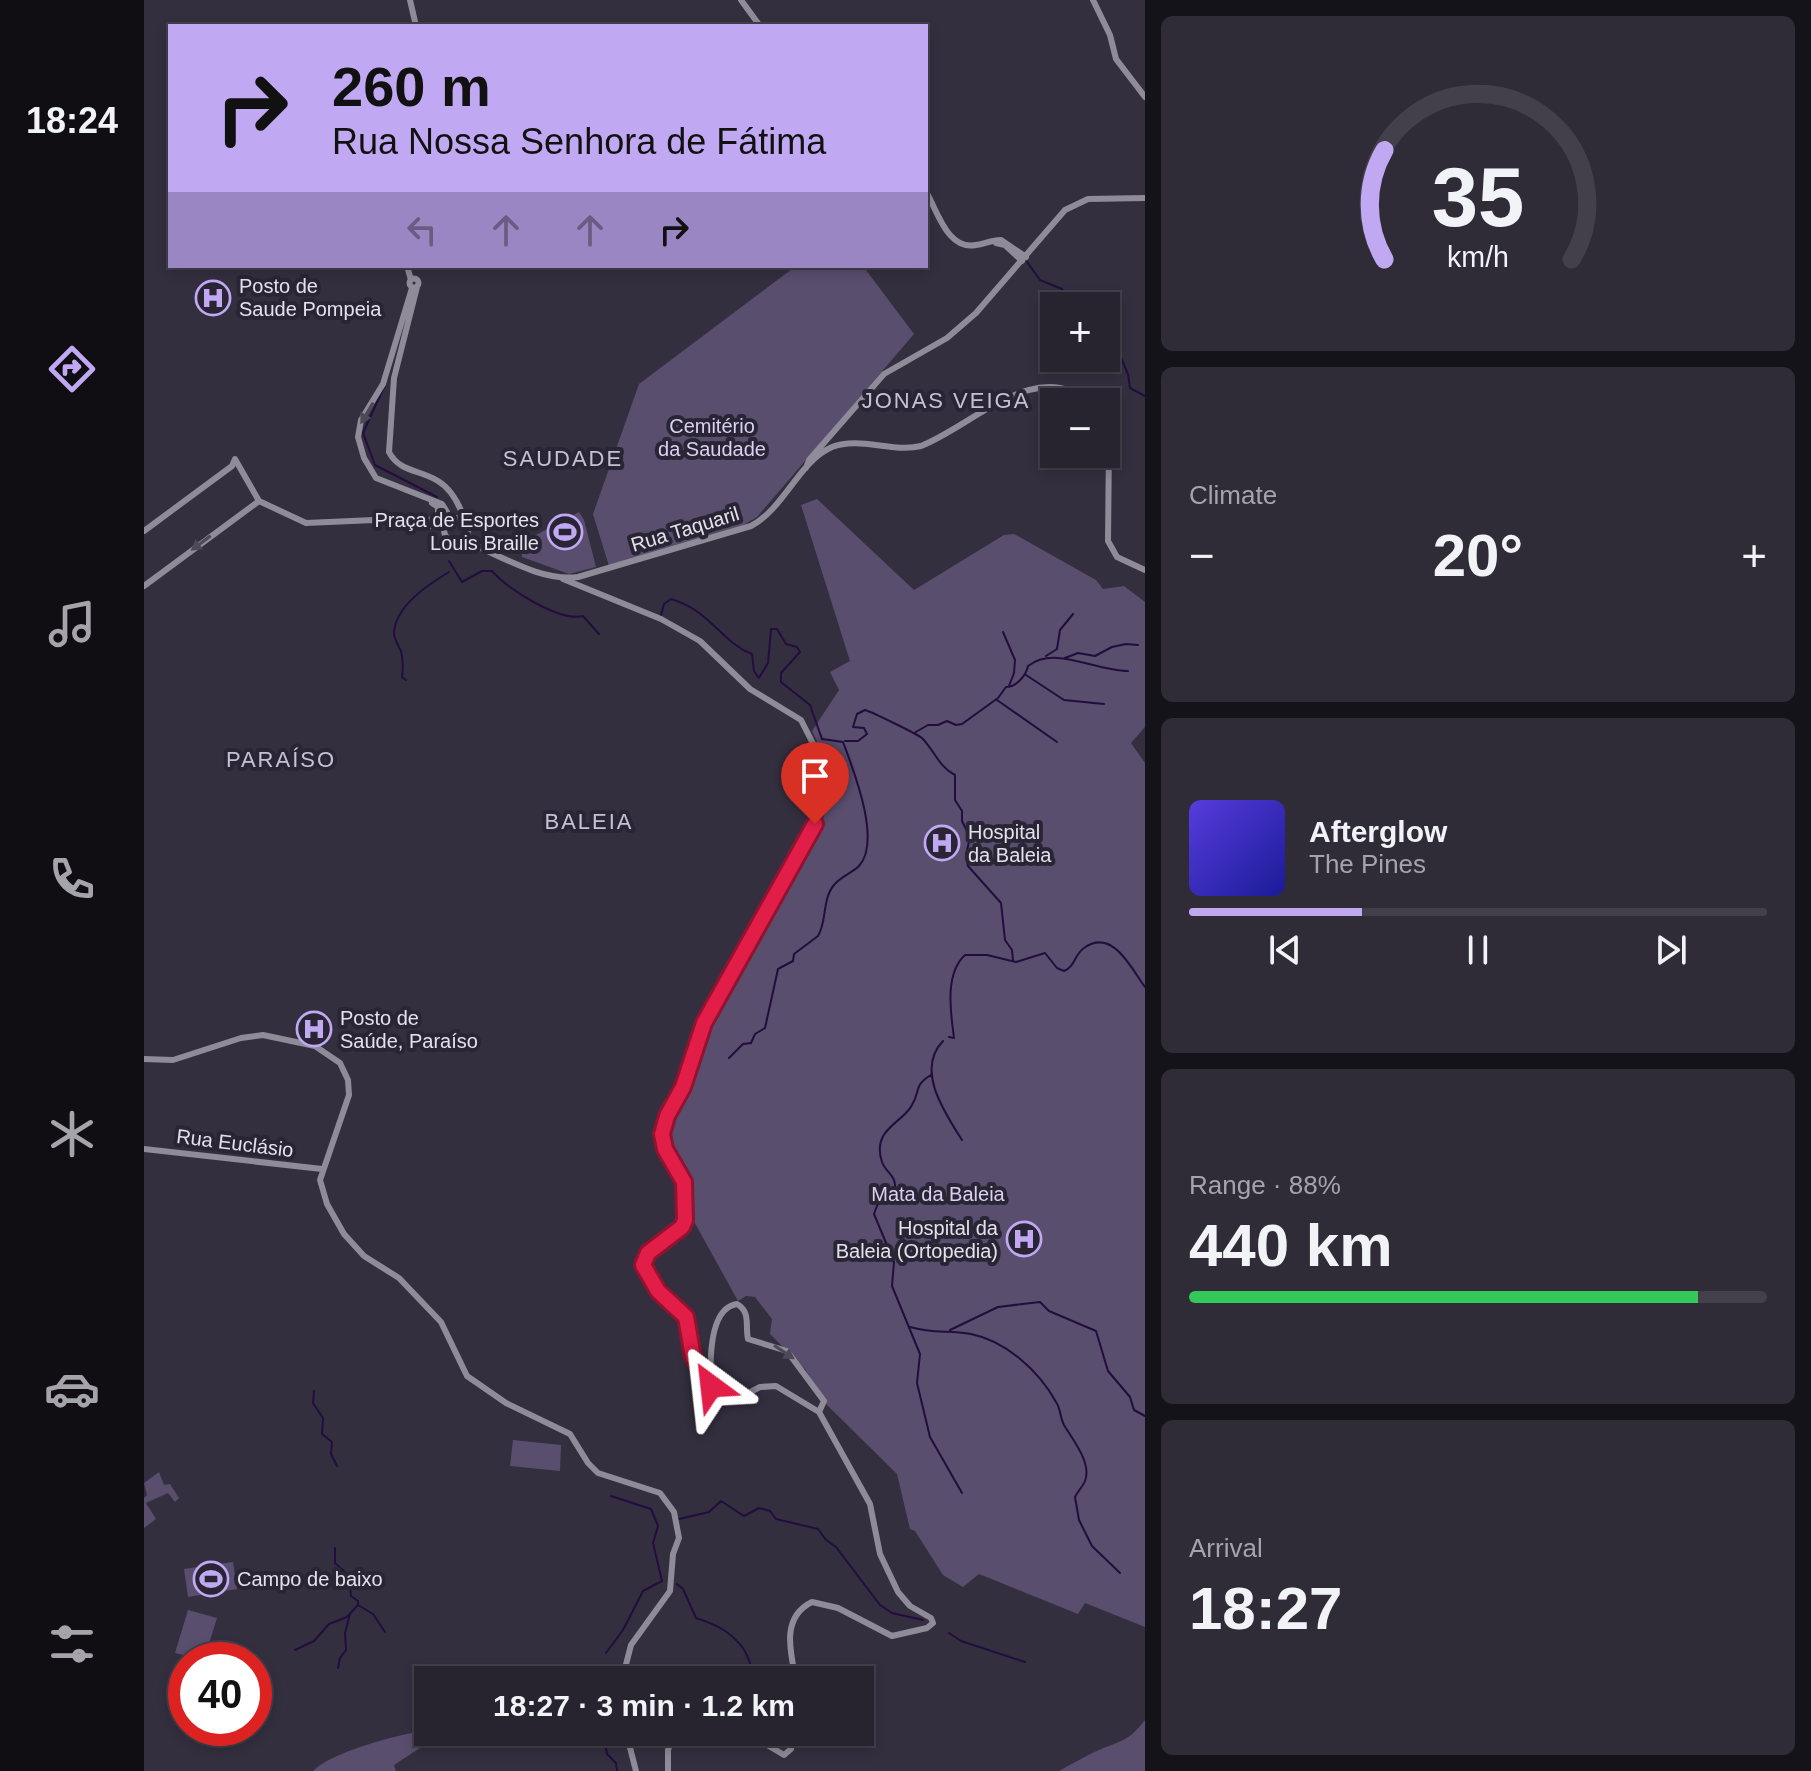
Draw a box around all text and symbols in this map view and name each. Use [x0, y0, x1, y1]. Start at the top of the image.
text: 260 m [332, 55, 491, 118]
icon: right [200, 56, 304, 160]
text: 18:24 [26, 100, 118, 141]
text: Rua Nossa Senhora de Fátima [332, 121, 826, 162]
text: 35 [1432, 150, 1524, 243]
icon: left [400, 208, 444, 252]
icon: ahead [484, 208, 528, 252]
icon: ahead [568, 208, 612, 252]
icon: right [652, 208, 696, 252]
text: km/h [1447, 241, 1509, 273]
place label: Posto de Saude Pompeia [239, 275, 382, 320]
hospital icon: Posto de Saude Pompeia [194, 279, 232, 317]
map controls [1040, 292, 1120, 468]
button: + [1040, 292, 1120, 372]
icon: directions [44, 341, 100, 397]
district label: JONAS VEIGA [862, 388, 1030, 413]
button: − [1040, 388, 1120, 468]
one-way arrow [360, 402, 374, 424]
park label: Cemitério da Saudade [658, 415, 766, 460]
district label: SAUDADE [503, 446, 623, 471]
text: Climate [1189, 480, 1277, 510]
street label: Rua Taquaril [628, 502, 742, 556]
place label: Praça de Esportes Louis Braille [374, 509, 539, 554]
sports icon: Praça de Esportes Louis Braille [546, 513, 584, 551]
text: 20° [1433, 522, 1523, 589]
text: − [1189, 531, 1215, 580]
text: + [1741, 531, 1767, 580]
one-way arrow [191, 534, 211, 550]
icon: music [44, 596, 100, 652]
pin [781, 742, 849, 824]
district label: PARAÍSO [226, 747, 336, 772]
icon: arrive [793, 754, 837, 798]
district label: BALEIA [544, 809, 634, 834]
text: Afterglow [1309, 815, 1447, 848]
place label: Hospital da Baleia [968, 821, 1052, 866]
hospital icon: Hospital da Baleia [923, 824, 961, 862]
text: The Pines [1309, 849, 1426, 879]
icon: phone [44, 851, 100, 907]
icon: previous [1263, 928, 1307, 972]
icon: pause [1456, 928, 1500, 972]
icon: next [1649, 928, 1693, 972]
place label: Posto de Saúde, Paraíso [340, 1007, 478, 1052]
hospital icon: Posto de Saúde, Paraíso [295, 1010, 333, 1048]
icon: climate [44, 1106, 100, 1162]
street label: Rua Euclásio [175, 1125, 295, 1161]
text: Range · 88% [1189, 1170, 1341, 1200]
park label: Mata da Baleia [871, 1183, 1006, 1205]
text: 440 km [1189, 1212, 1393, 1279]
place label: Hospital da Baleia (Ortopedia) [836, 1217, 999, 1262]
hospital icon: Hospital da Baleia (Ortopedia) [1005, 1220, 1043, 1258]
position arrow [669, 1344, 753, 1428]
one-way arrow [774, 1345, 795, 1360]
icon: car [44, 1361, 100, 1417]
text: Arrival [1189, 1533, 1263, 1563]
sports icon: Campo de baixo [192, 1560, 230, 1598]
place label: Campo de baixo [237, 1568, 383, 1590]
text: 18:27 [1189, 1575, 1342, 1642]
icon: filters [44, 1616, 100, 1672]
speed limit sign: 40 [168, 1642, 272, 1746]
text: 18:27 · 3 min · 1.2 km [493, 1689, 795, 1722]

